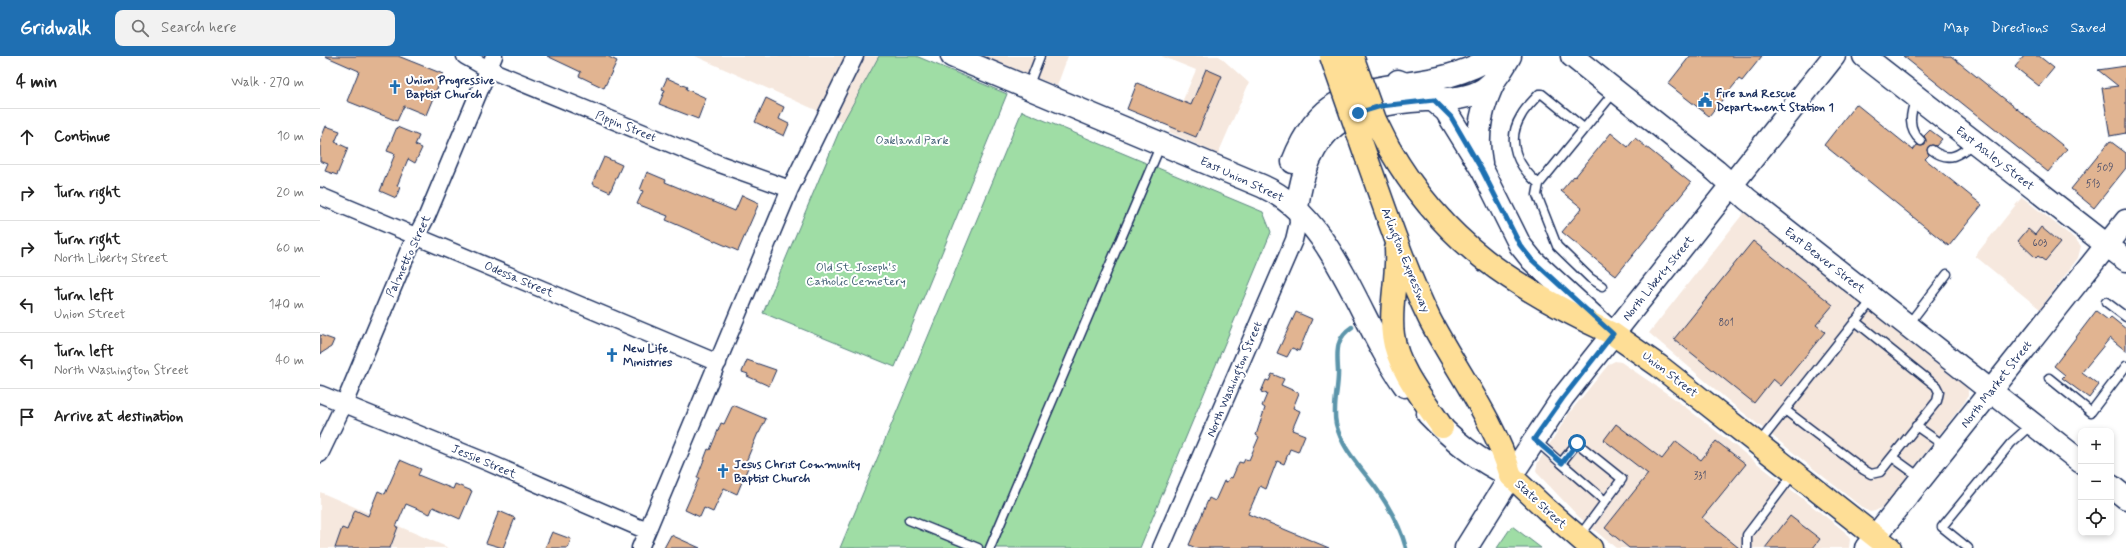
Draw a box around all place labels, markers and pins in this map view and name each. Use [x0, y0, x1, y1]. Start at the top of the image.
place label: Union Progressive Baptist Church [406, 73, 495, 103]
church icon: Union Progressive Baptist Church [387, 79, 403, 95]
place label: Fire and Rescue Department Station 1 [1716, 86, 1834, 116]
public building icon: Fire and Rescue Department Station 1 [1697, 92, 1713, 108]
place label: New Life Ministries [623, 341, 673, 371]
church icon: New Life Ministries [604, 347, 620, 363]
place label: Jesus Christ Community Baptist Church [734, 457, 861, 487]
church icon: Jesus Christ Community Baptist Church [715, 463, 731, 479]

